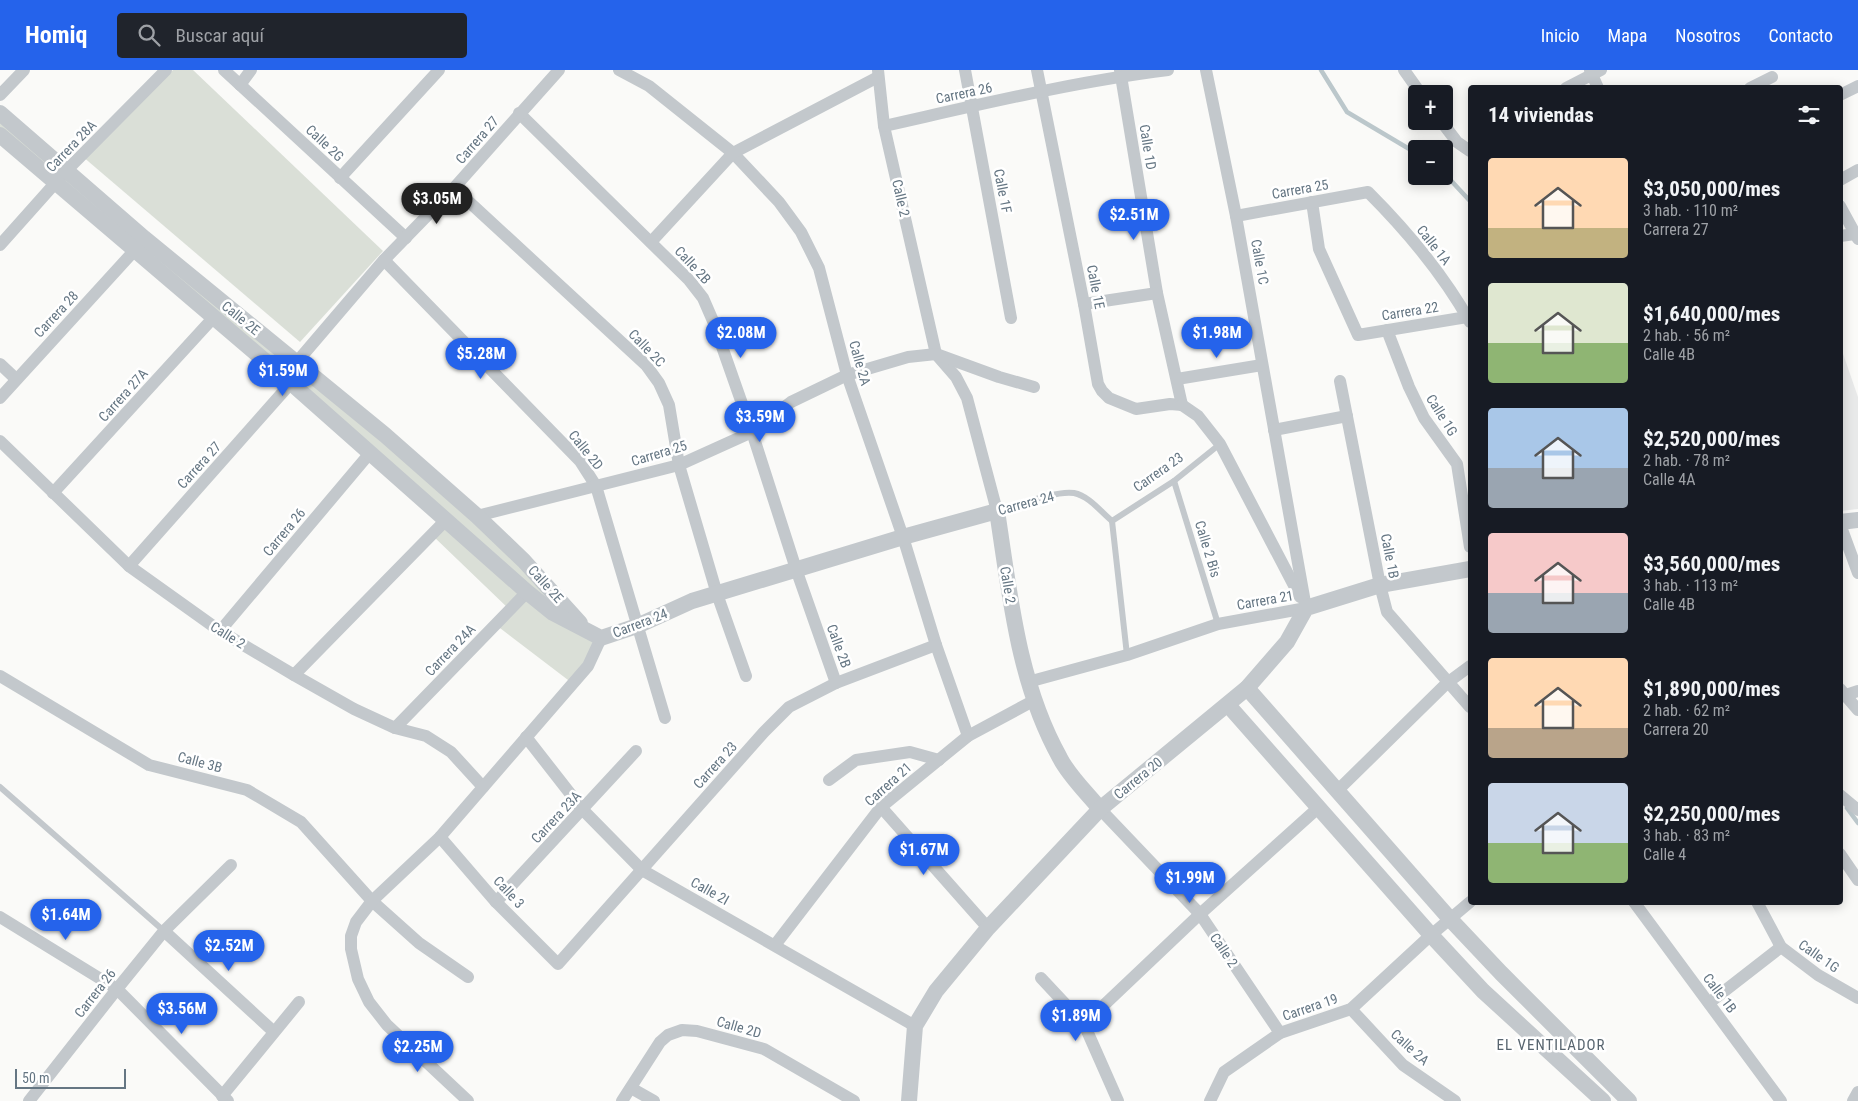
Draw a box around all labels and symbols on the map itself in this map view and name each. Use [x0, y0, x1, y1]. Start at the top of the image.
street label: Carrera 26 [934, 79, 994, 107]
street label: Carrera 27 [452, 113, 502, 167]
street label: Carrera 28A [43, 117, 99, 175]
street label: Calle 2G [303, 121, 347, 165]
street label: Calle 1D [1137, 123, 1159, 171]
street label: Calle 1F [991, 168, 1015, 215]
street label: Carrera 25 [1270, 176, 1330, 202]
street label: Calle 2 [889, 178, 913, 218]
pin: $3.05M [396, 182, 478, 225]
pin: $2.51M [1093, 198, 1175, 241]
street label: Calle 1A [1414, 222, 1454, 268]
street label: Calle 1C [1248, 238, 1272, 286]
street label: Calle 2B [672, 243, 714, 287]
street label: Calle 1E [1084, 264, 1108, 311]
street label: Carrera 28 [31, 288, 81, 340]
street label: Calle 2E [219, 298, 263, 338]
street label: Carrera 22 [1380, 299, 1440, 323]
pin: $2.08M [700, 316, 782, 359]
pin: $1.98M [1176, 316, 1258, 359]
street label: Calle 2C [625, 326, 669, 370]
pin: $5.28M [440, 338, 522, 380]
street label: Calle 2A [846, 339, 874, 387]
pin: $1.59M [242, 354, 324, 397]
street label: Carrera 27A [95, 365, 151, 425]
street label: Calle 1G [1423, 391, 1461, 439]
pin: $3.59M [719, 400, 801, 443]
street label: Calle 2D [565, 427, 607, 473]
street label: Carrera 25 [629, 437, 689, 469]
street label: Carrera 27 [174, 438, 224, 492]
street label: Carrera 23 [1130, 449, 1186, 495]
street label: Carrera 24 [996, 488, 1056, 518]
street label: Carrera 26 [259, 505, 309, 559]
street label: Calle 2 Bis [1192, 519, 1224, 579]
street label: Calle 1B [1378, 532, 1402, 580]
street label: Calle 2E [525, 562, 567, 606]
street label: Calle 2 [997, 565, 1019, 605]
street label: Carrera 21 [1235, 587, 1295, 613]
street label: Carrera 24 [610, 605, 670, 641]
street label: Calle 2 [208, 618, 248, 652]
street label: Carrera 24A [422, 621, 478, 679]
street label: Calle 2B [824, 622, 854, 670]
street label: Carrera 23 [690, 738, 740, 792]
street label: Calle 3B [176, 748, 224, 776]
street label: Carrera 20 [1111, 754, 1165, 802]
street label: Carrera 21 [861, 759, 915, 809]
street label: Carrera 23A [528, 788, 584, 846]
pin: $1.67M [883, 834, 965, 876]
pin: $1.99M [1149, 862, 1231, 904]
street label: Calle 3 [490, 873, 528, 911]
street label: Calle 2I [688, 874, 732, 908]
pin: $1.64M [25, 898, 107, 941]
pin: $2.52M [188, 930, 270, 972]
street label: Calle 2 [1207, 930, 1241, 970]
street label: Calle 1G [1796, 936, 1842, 976]
street label: Carrera 26 [71, 965, 119, 1021]
street label: Calle 1B [1700, 970, 1740, 1016]
street label: Carrera 19 [1280, 990, 1340, 1024]
pin: $3.56M [141, 992, 223, 1035]
pin: $1.89M [1035, 1000, 1117, 1042]
street label: Calle 2D [715, 1013, 763, 1041]
street label: Calle 2A [1388, 1026, 1432, 1068]
pin: $2.25M [377, 1030, 459, 1073]
district label: EL VENTILADOR [1497, 1036, 1606, 1054]
scale bar [15, 1066, 126, 1089]

